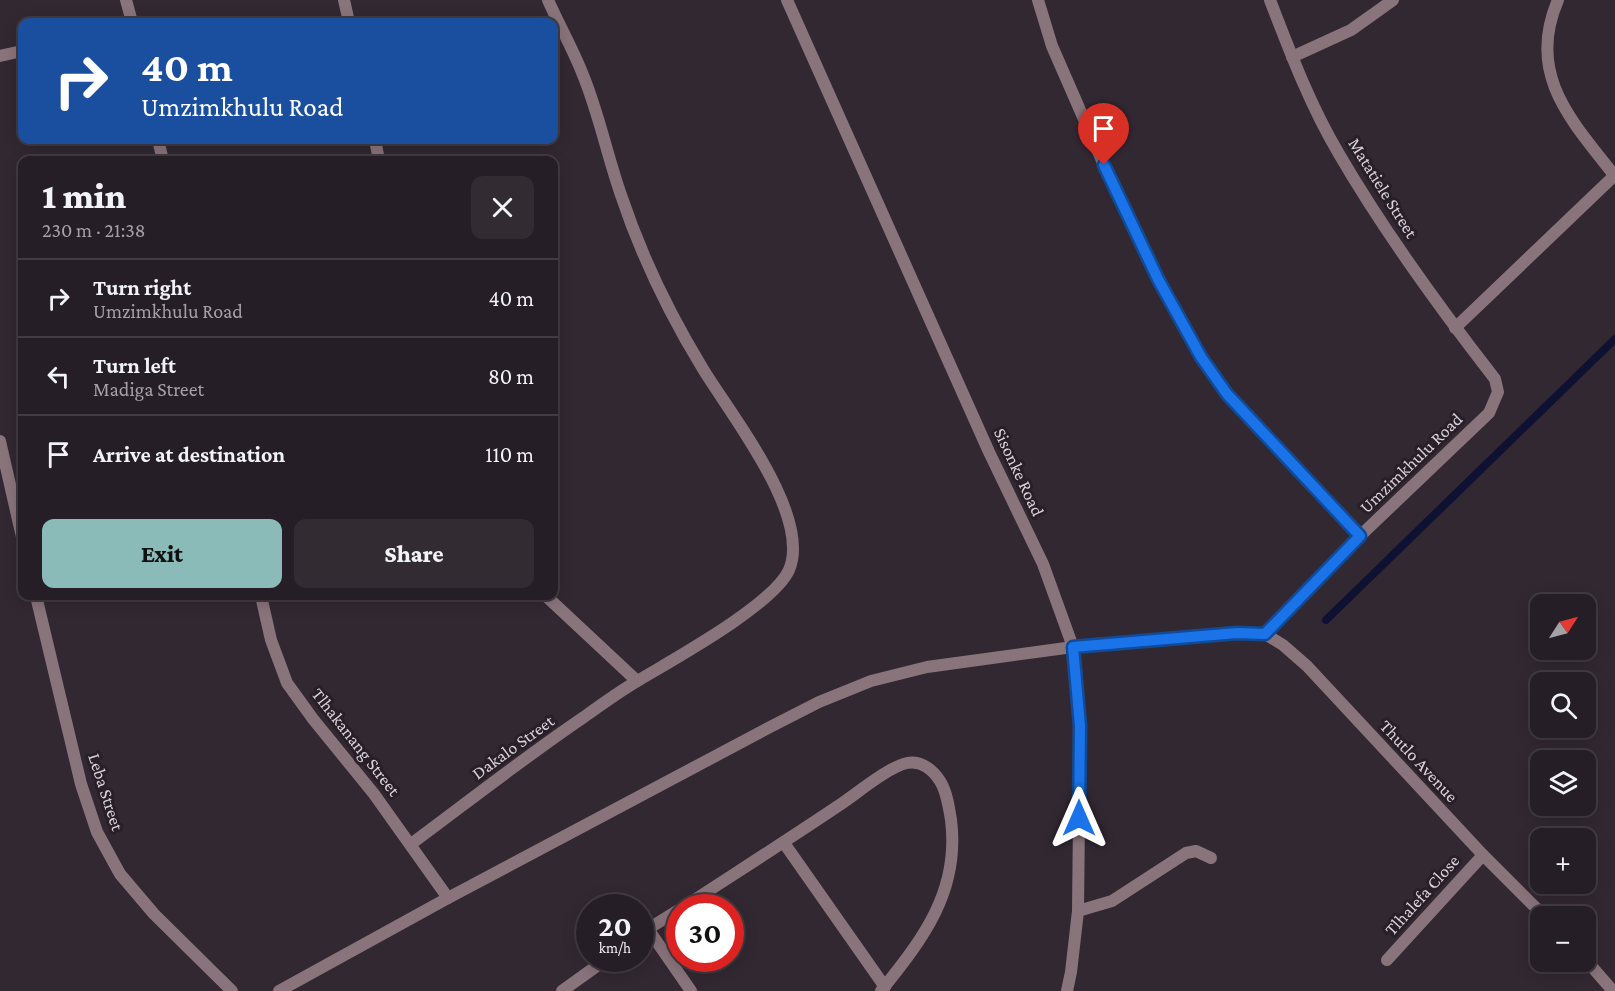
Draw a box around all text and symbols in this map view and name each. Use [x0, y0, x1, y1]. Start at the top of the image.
icon: right [42, 42, 120, 120]
text: 40 m [141, 43, 233, 90]
text: Umzimkhulu Road [141, 92, 343, 122]
pin [1078, 103, 1129, 165]
icon: arrive [1087, 112, 1120, 145]
street label: Matatiele Street [1344, 134, 1422, 243]
text: 1 min [42, 176, 126, 216]
button: close [471, 176, 534, 239]
text: 230 m · 21:38 [42, 219, 145, 241]
text: Turn right [93, 275, 191, 300]
icon: right [42, 282, 75, 315]
text: 40 m [489, 286, 534, 311]
text: Umzimkhulu Road [93, 300, 243, 322]
text: Turn left [93, 353, 176, 378]
icon: left [42, 360, 75, 393]
text: 80 m [488, 364, 534, 389]
text: Madiga Street [93, 378, 204, 400]
street label: Umzimkhulu Road [1356, 409, 1467, 517]
street label: Sisonke Road [990, 425, 1048, 520]
icon: arrive [42, 438, 75, 471]
text: Arrive at destination [93, 442, 285, 467]
text: 110 m [485, 442, 534, 467]
button: Exit [42, 519, 282, 588]
button: Share [294, 519, 534, 588]
north arrow [1530, 594, 1596, 660]
map controls [1530, 594, 1596, 972]
button: search [1530, 672, 1596, 738]
street label: Tlhakanang Street [308, 684, 405, 801]
street label: Dakalo Street [468, 710, 559, 783]
street label: Thutlo Avenue [1376, 716, 1462, 806]
button: layers [1530, 750, 1596, 816]
street label: Leba Street [84, 751, 128, 834]
position arrow [1047, 786, 1111, 850]
button: + [1530, 828, 1596, 894]
street label: Tlhalefa Close [1381, 851, 1463, 939]
speed limit sign: 30 [666, 894, 744, 972]
button: − [1530, 906, 1596, 972]
text: 20 [598, 909, 632, 942]
text: km/h [599, 940, 631, 956]

